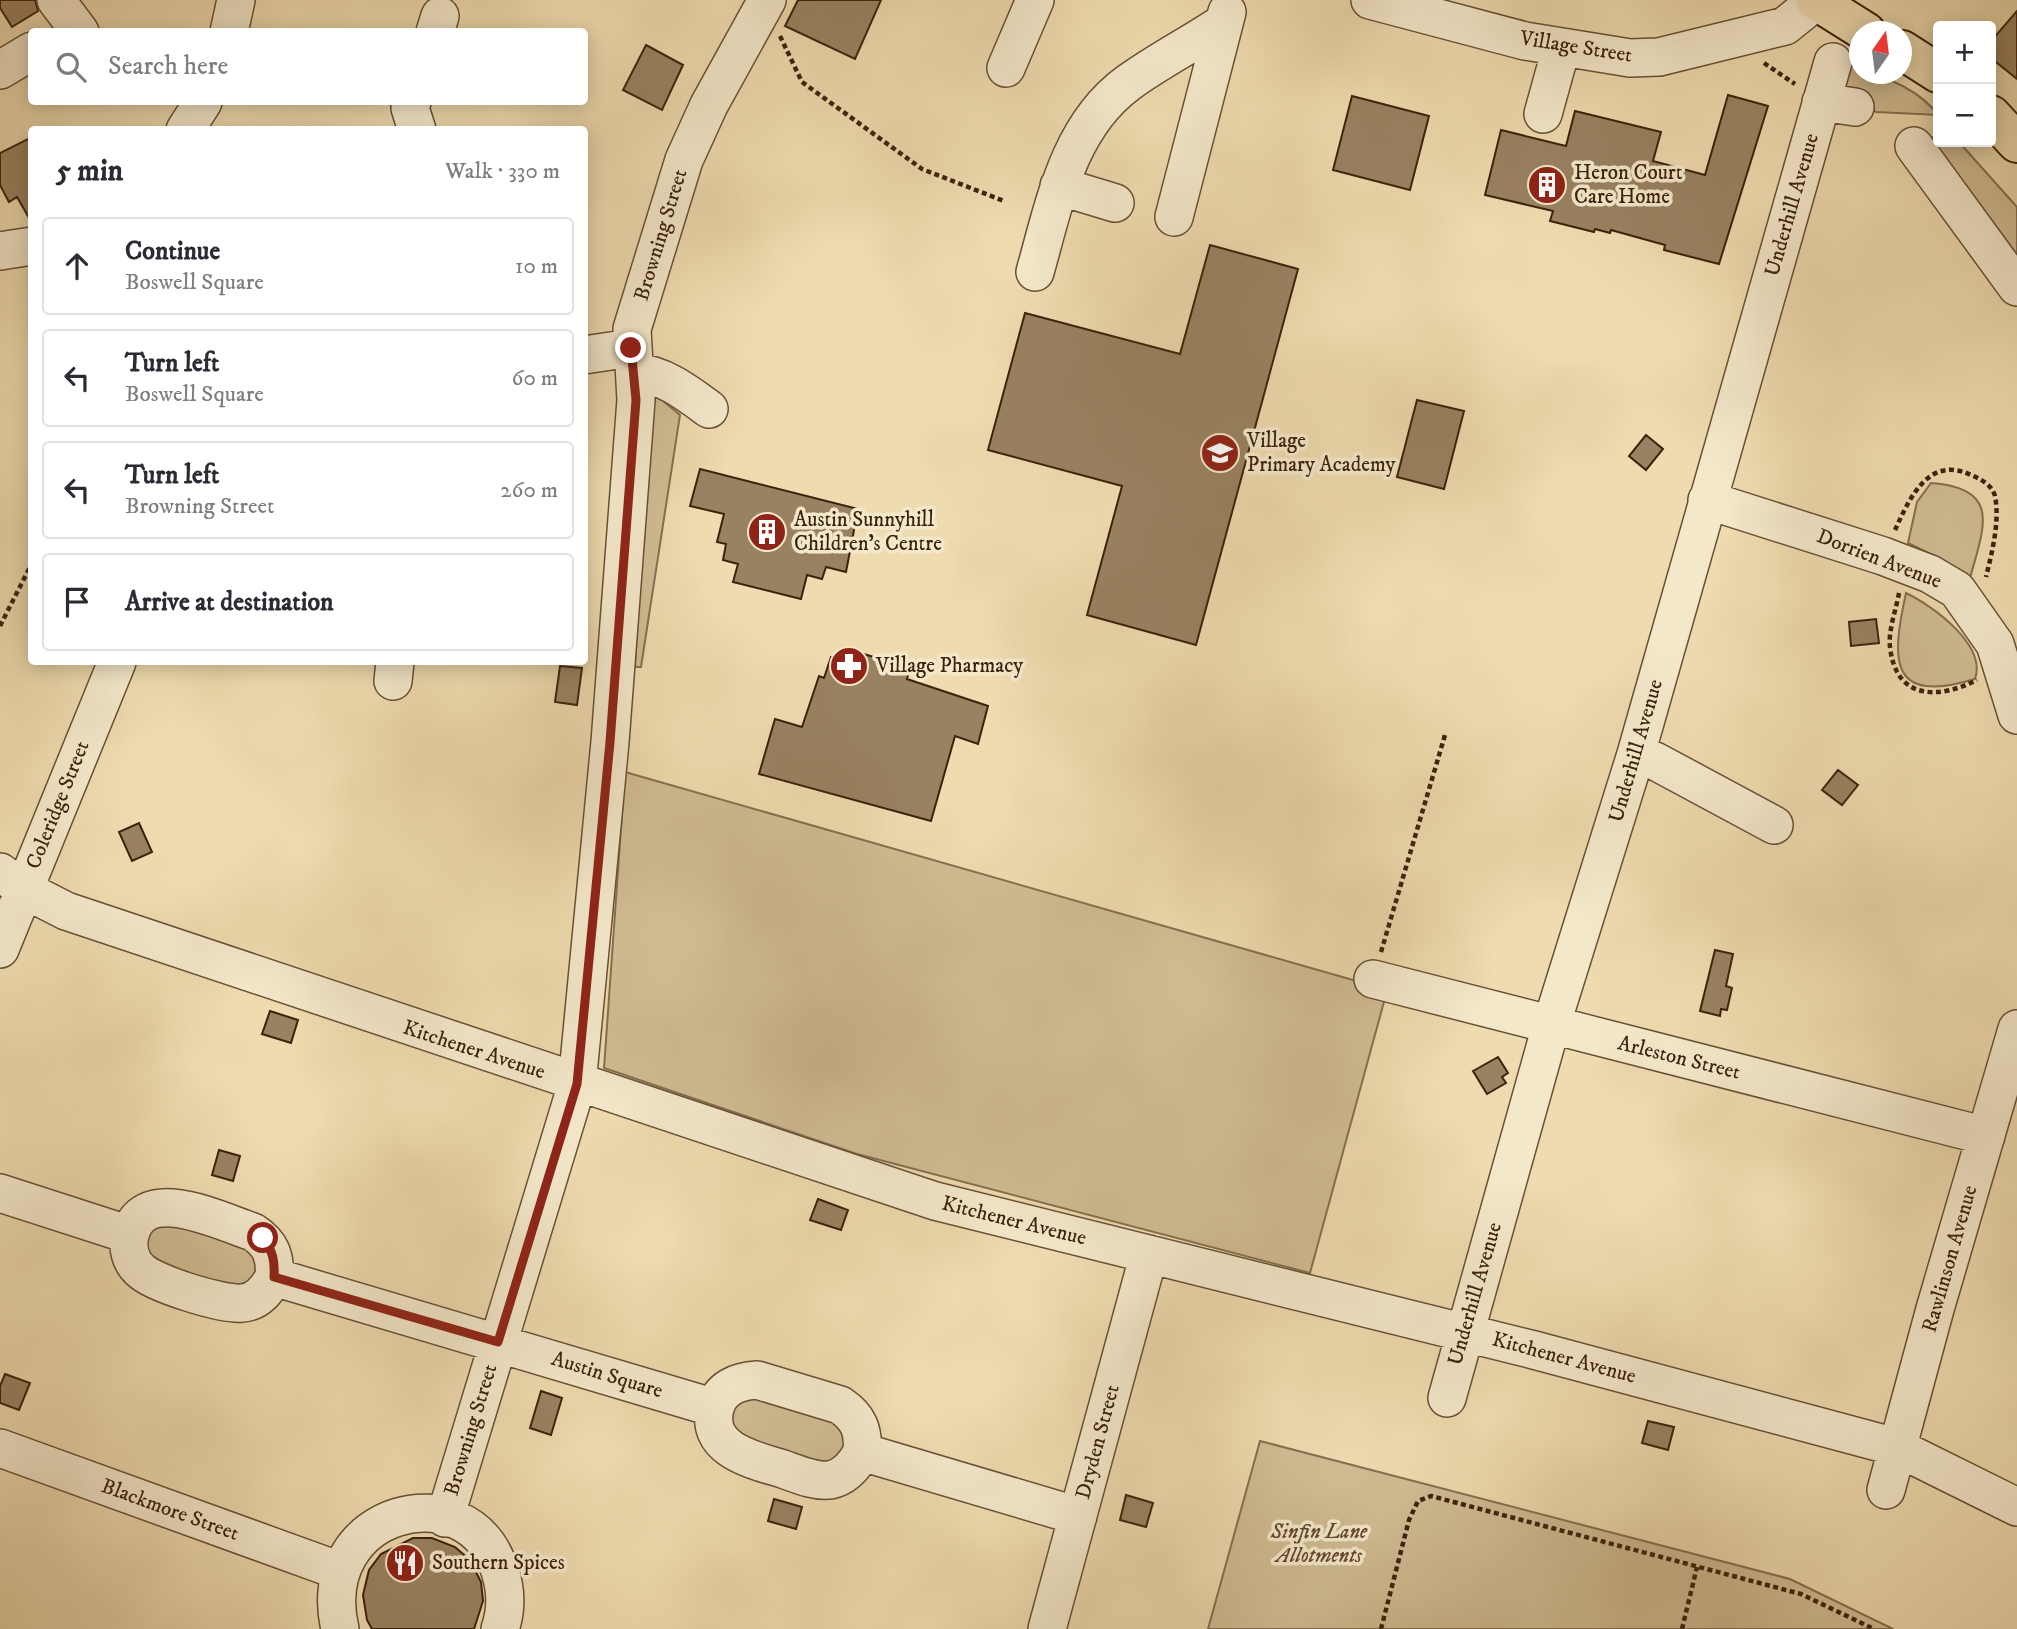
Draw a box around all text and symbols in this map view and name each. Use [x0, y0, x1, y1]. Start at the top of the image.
north arrow [1849, 21, 1912, 84]
map controls [1933, 21, 1996, 147]
button: + [1933, 21, 1996, 84]
street label: Village Street [1517, 25, 1634, 69]
search box [28, 28, 588, 105]
icon: search [52, 48, 90, 86]
text: Search here [108, 50, 228, 83]
button: − [1933, 84, 1996, 147]
street label: Underhill Avenue [1759, 130, 1825, 280]
text: 5 min [56, 153, 123, 190]
text: Walk · 330 m [445, 157, 560, 186]
place label: Heron Court Care Home [1574, 160, 1683, 210]
building icon: Heron Court Care Home [1526, 164, 1568, 206]
street label: Browning Street [629, 166, 693, 304]
text: Continue [125, 235, 220, 268]
icon: ahead [58, 247, 96, 285]
text: 10 m [515, 252, 558, 281]
text: Boswell Square [125, 268, 264, 297]
route end [615, 332, 646, 363]
text: Turn left [125, 347, 219, 380]
icon: left [58, 359, 96, 397]
text: 60 m [511, 364, 558, 393]
text: Boswell Square [125, 380, 264, 409]
place label: Village Primary Academy [1246, 428, 1397, 478]
school or university icon: Village Primary Academy [1199, 432, 1241, 474]
text: Turn left [125, 459, 219, 492]
icon: left [58, 471, 96, 509]
text: 260 m [500, 476, 558, 505]
text: Browning Street [125, 492, 274, 521]
place label: Austin Sunnyhill Children's Centre [794, 507, 942, 557]
building icon: Austin Sunnyhill Children's Centre [746, 511, 788, 553]
street label: Dorrien Avenue [1813, 523, 1945, 595]
icon: arrive [58, 583, 96, 621]
text: Arrive at destination [125, 586, 334, 619]
pharmacy icon: Village Pharmacy [828, 645, 870, 687]
place label: Village Pharmacy [875, 653, 1024, 679]
street label: Underhill Avenue [1603, 676, 1669, 826]
street label: Coleridge Street [21, 737, 96, 873]
street label: Kitchener Avenue [400, 1015, 549, 1085]
street label: Arleston Street [1615, 1030, 1743, 1086]
street label: Rawlinson Avenue [1917, 1182, 1983, 1336]
street label: Kitchener Avenue [939, 1190, 1089, 1252]
street label: Underhill Avenue [1442, 1219, 1508, 1369]
route start [247, 1222, 278, 1253]
street label: Kitchener Avenue [1489, 1326, 1639, 1390]
street label: Austin Square [548, 1346, 666, 1404]
street label: Browning Street [439, 1361, 503, 1499]
street label: Dryden Street [1070, 1382, 1126, 1502]
street label: Blackmore Street [98, 1473, 243, 1547]
park label: Sinfin Lane Allotments [1270, 1519, 1368, 1569]
restaurant icon: Southern Spices [384, 1542, 426, 1584]
place label: Southern Spices [432, 1550, 565, 1576]

